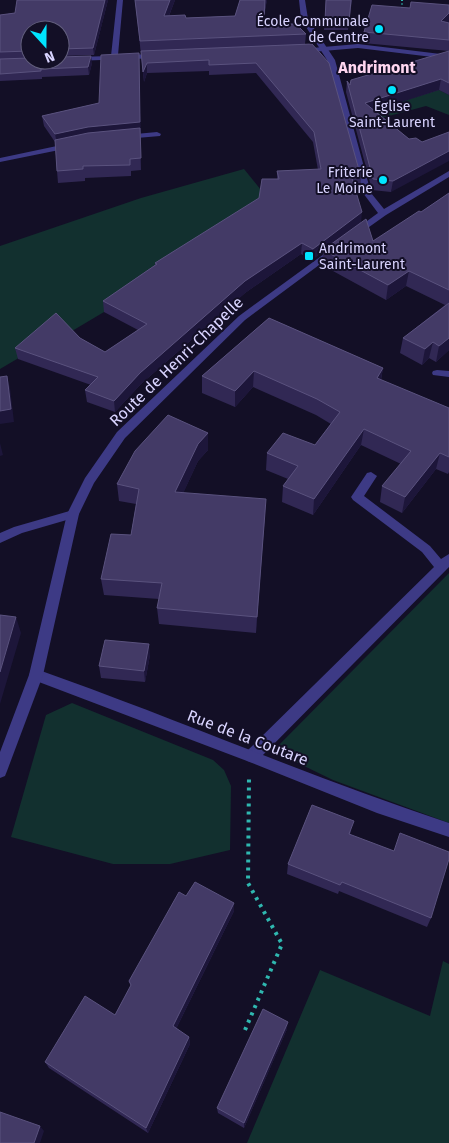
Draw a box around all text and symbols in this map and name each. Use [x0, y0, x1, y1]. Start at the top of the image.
place label: École Communale de Centre [257, 12, 369, 46]
north arrow [20, 20, 70, 70]
marker: École Communale de Centre [373, 23, 385, 35]
text: N [42, 47, 57, 66]
district label: Andrimont [337, 58, 417, 77]
marker: Église Saint-Laurent [386, 84, 398, 96]
place label: Église Saint-Laurent [349, 97, 436, 131]
place label: Friterie Le Moine [316, 164, 373, 197]
marker: Friterie Le Moine [377, 174, 389, 186]
place label: Andrimont Saint-Laurent [319, 240, 406, 273]
marker: Andrimont Saint-Laurent [303, 250, 315, 262]
street label: Route de Henri-Chapelle [106, 293, 247, 430]
street label: Rue de la Coutare [185, 706, 311, 769]

